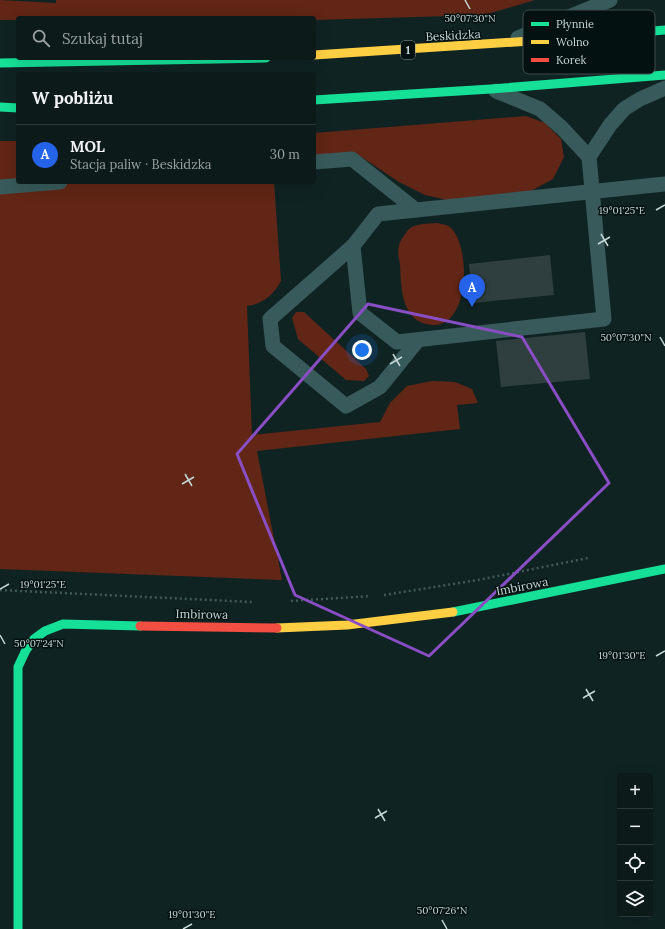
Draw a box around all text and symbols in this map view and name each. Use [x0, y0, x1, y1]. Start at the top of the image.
legend [523, 10, 655, 74]
text: 50°07'30"N [444, 12, 496, 25]
search box [16, 16, 316, 60]
text: Płynnie [556, 17, 594, 31]
street label: Beskidzka [425, 26, 481, 44]
icon: search [30, 27, 52, 49]
text: Szukaj tutaj [62, 29, 143, 48]
text: Wolno [556, 35, 589, 49]
road number: 1 [401, 41, 415, 59]
text: Korek [556, 53, 586, 67]
text: W pobliżu [32, 87, 113, 109]
text: MOL [70, 137, 105, 156]
text: A [41, 146, 49, 163]
text: 30 m [270, 146, 300, 163]
text: Stacja paliw · Beskidzka [70, 156, 211, 173]
text: 19°01'25"E [599, 204, 645, 217]
pin: A [459, 274, 485, 307]
text: 50°07'30"N [600, 331, 652, 344]
your location [352, 340, 372, 360]
street label: Imbirowa [495, 574, 549, 598]
text: 19°01'25"E [20, 578, 66, 591]
street label: Imbirowa [176, 606, 228, 622]
text: 50°07'24"N [14, 637, 64, 650]
text: 19°01'30"E [599, 649, 645, 662]
map controls [617, 773, 653, 917]
button: + [617, 773, 653, 809]
button: − [617, 809, 653, 845]
button: locate [617, 845, 653, 881]
button: layers [617, 881, 653, 917]
text: 50°07'26"N [417, 904, 468, 917]
text: 19°01'30"E [169, 908, 215, 921]

